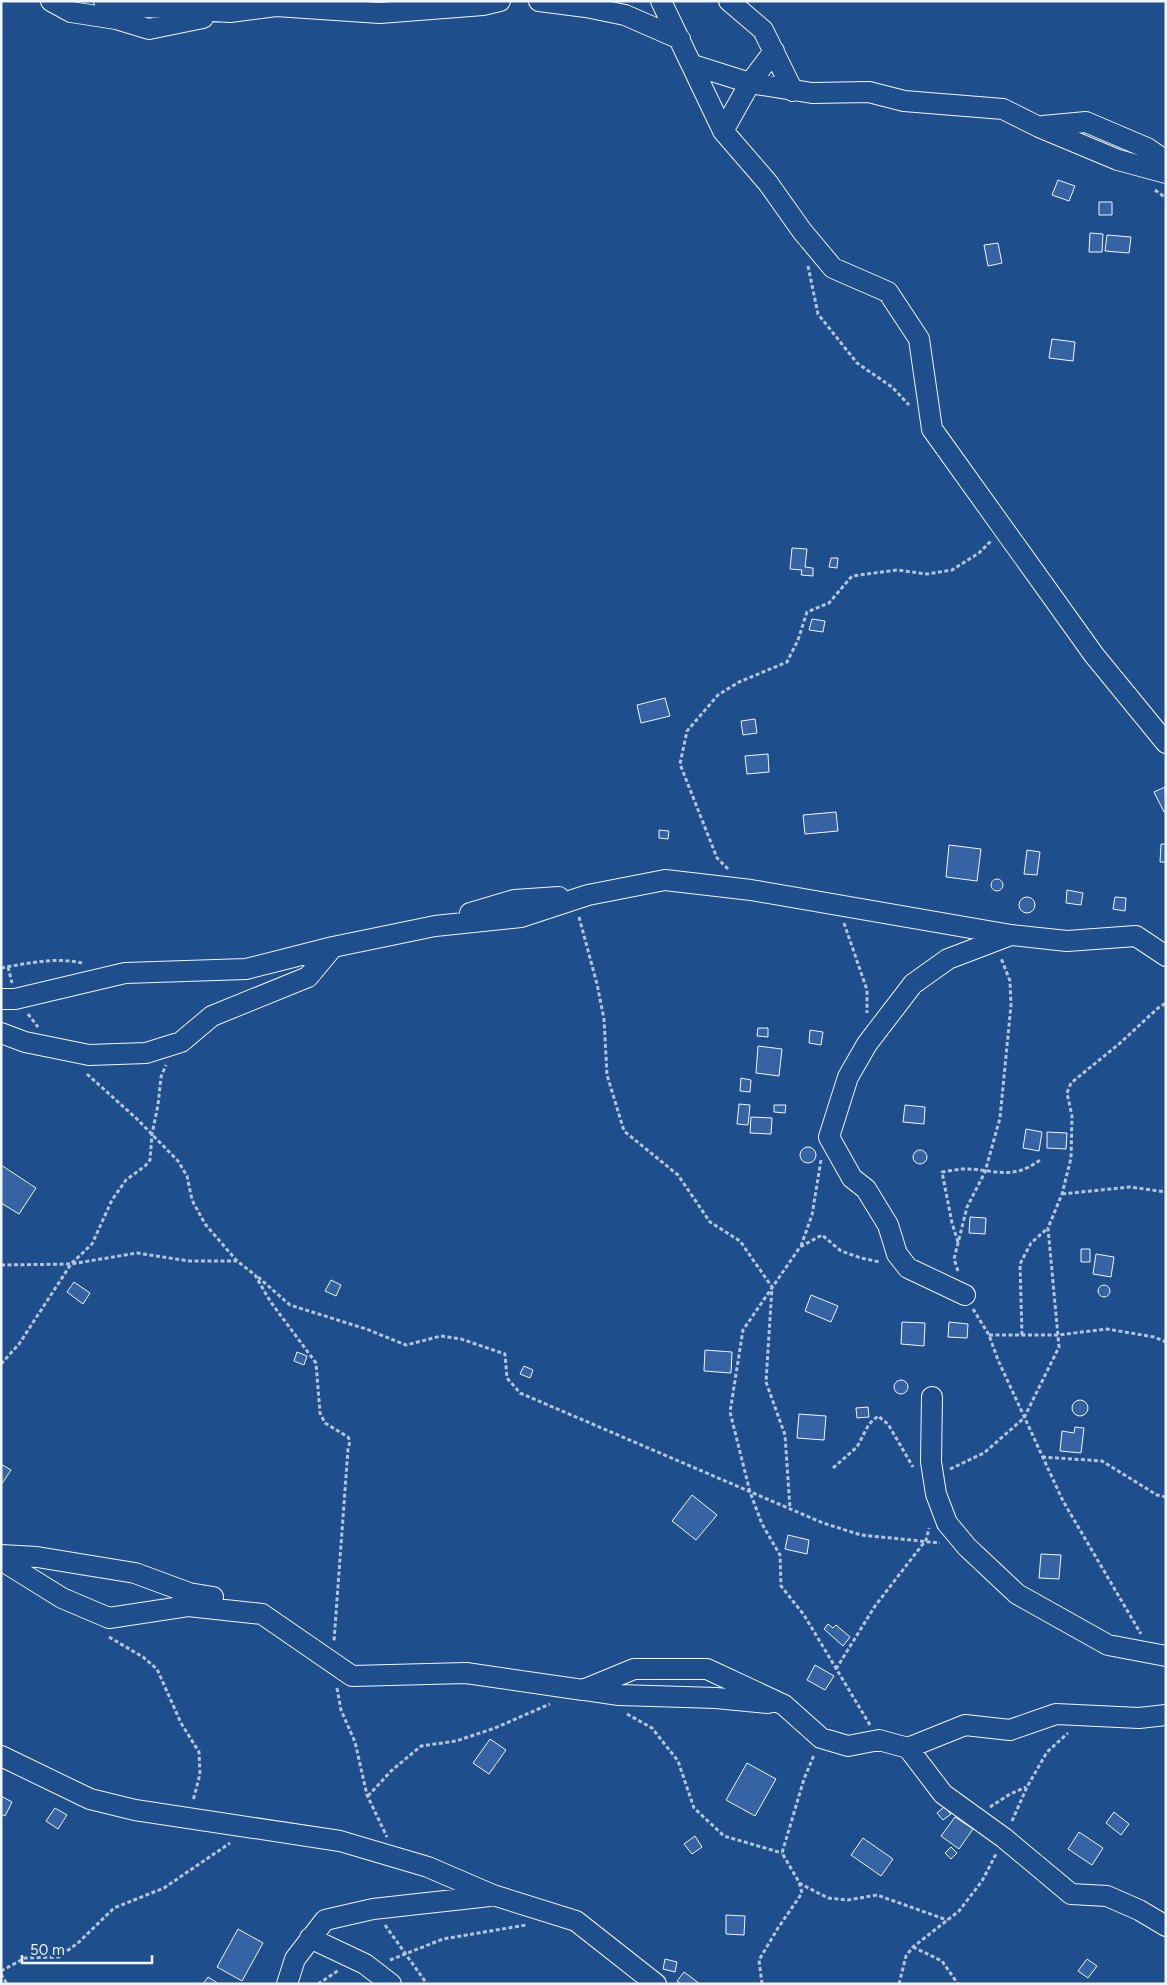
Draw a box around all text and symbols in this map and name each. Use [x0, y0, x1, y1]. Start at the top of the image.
scale bar [22, 1932, 152, 1964]
text: 50 m [30, 1941, 65, 1959]

